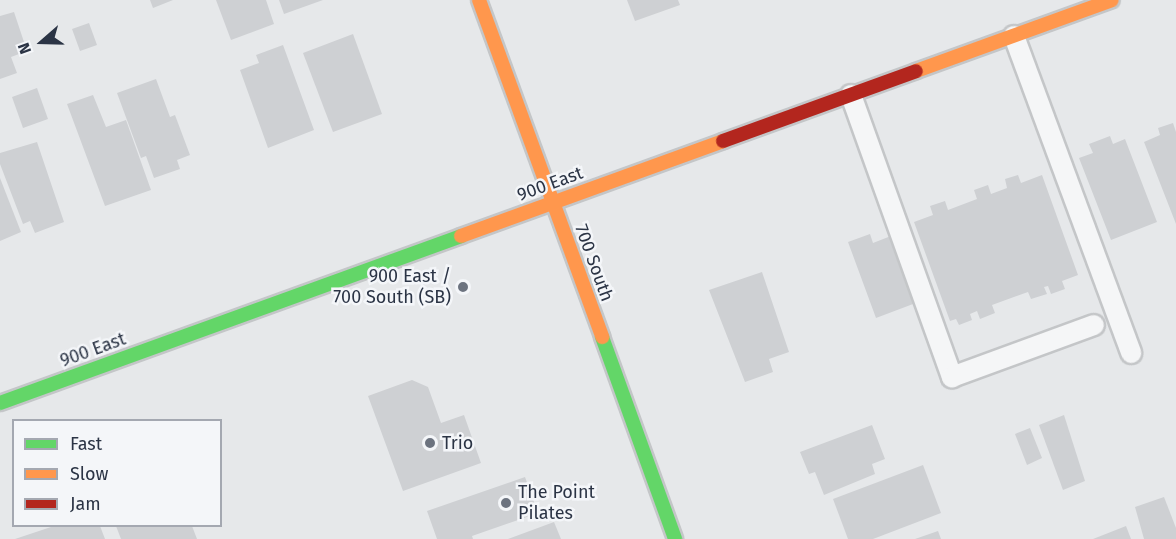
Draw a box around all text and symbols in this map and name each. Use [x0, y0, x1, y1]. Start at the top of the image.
north arrow [12, 12, 72, 72]
text: N [14, 40, 35, 57]
street label: 900 East [514, 162, 586, 206]
street label: 700 South [570, 221, 618, 305]
place label: 900 East / 700 South (SB) [333, 266, 451, 308]
marker: 900 East / 700 South (SB) [456, 280, 470, 294]
street label: 900 East [57, 328, 129, 372]
legend [12, 419, 222, 527]
place label: Trio [442, 432, 473, 454]
text: Fast [70, 433, 102, 455]
marker: Trio [423, 436, 437, 450]
text: Slow [70, 463, 108, 485]
place label: The Point Pilates [518, 482, 595, 524]
text: Jam [70, 493, 101, 515]
marker: The Point Pilates [499, 496, 513, 510]

